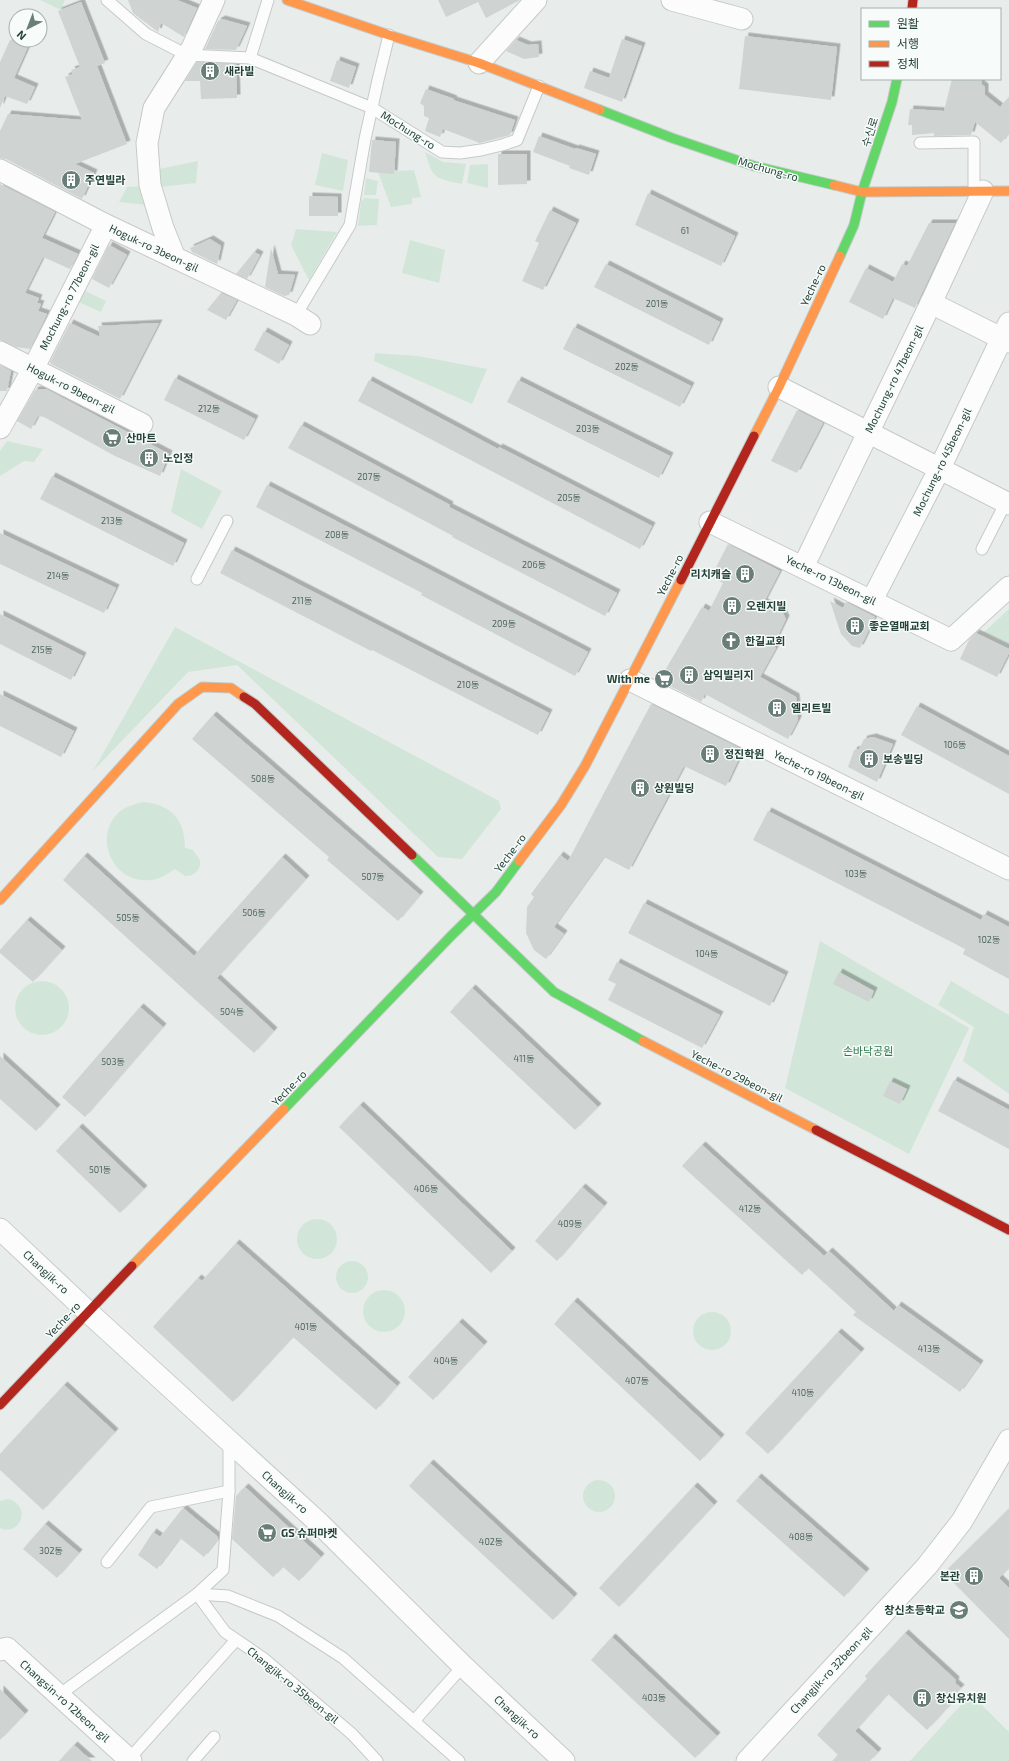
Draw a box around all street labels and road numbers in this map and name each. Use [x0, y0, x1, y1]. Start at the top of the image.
street label: Mochung-ro [379, 108, 438, 151]
street label: 수신로 [859, 115, 880, 148]
street label: Mochung-ro [737, 154, 800, 183]
street label: Hoguk-ro 3beon-gil [107, 221, 202, 274]
street label: Mochung-ro 77beon-gil [36, 241, 101, 352]
street label: Yeche-ro [797, 262, 828, 308]
street label: Mochung-ro 47beon-gil [862, 322, 926, 435]
street label: Hoguk-ro 9beon-gil [25, 360, 118, 416]
street label: Mochung-ro 45beon-gil [910, 405, 974, 518]
street label: Yeche-ro [654, 552, 685, 598]
street label: Yeche-ro 13beon-gil [784, 552, 879, 608]
street label: Yeche-ro 19beon-gil [772, 747, 867, 803]
street label: Yeche-ro [491, 831, 528, 874]
street label: Yeche-ro 29beon-gil [689, 1047, 786, 1105]
street label: Yeche-ro [268, 1067, 309, 1108]
street label: Changjik-ro [20, 1247, 72, 1297]
street label: Yeche-ro [43, 1299, 83, 1340]
street label: Changjik-ro [259, 1468, 311, 1516]
street label: Changjik-ro 32beon-gil [787, 1623, 876, 1717]
street label: Changjik-ro 35beon-gil [244, 1644, 342, 1727]
street label: Changsin-ro 12beon-gil [18, 1657, 113, 1745]
street label: Changjik-ro [491, 1692, 543, 1742]

